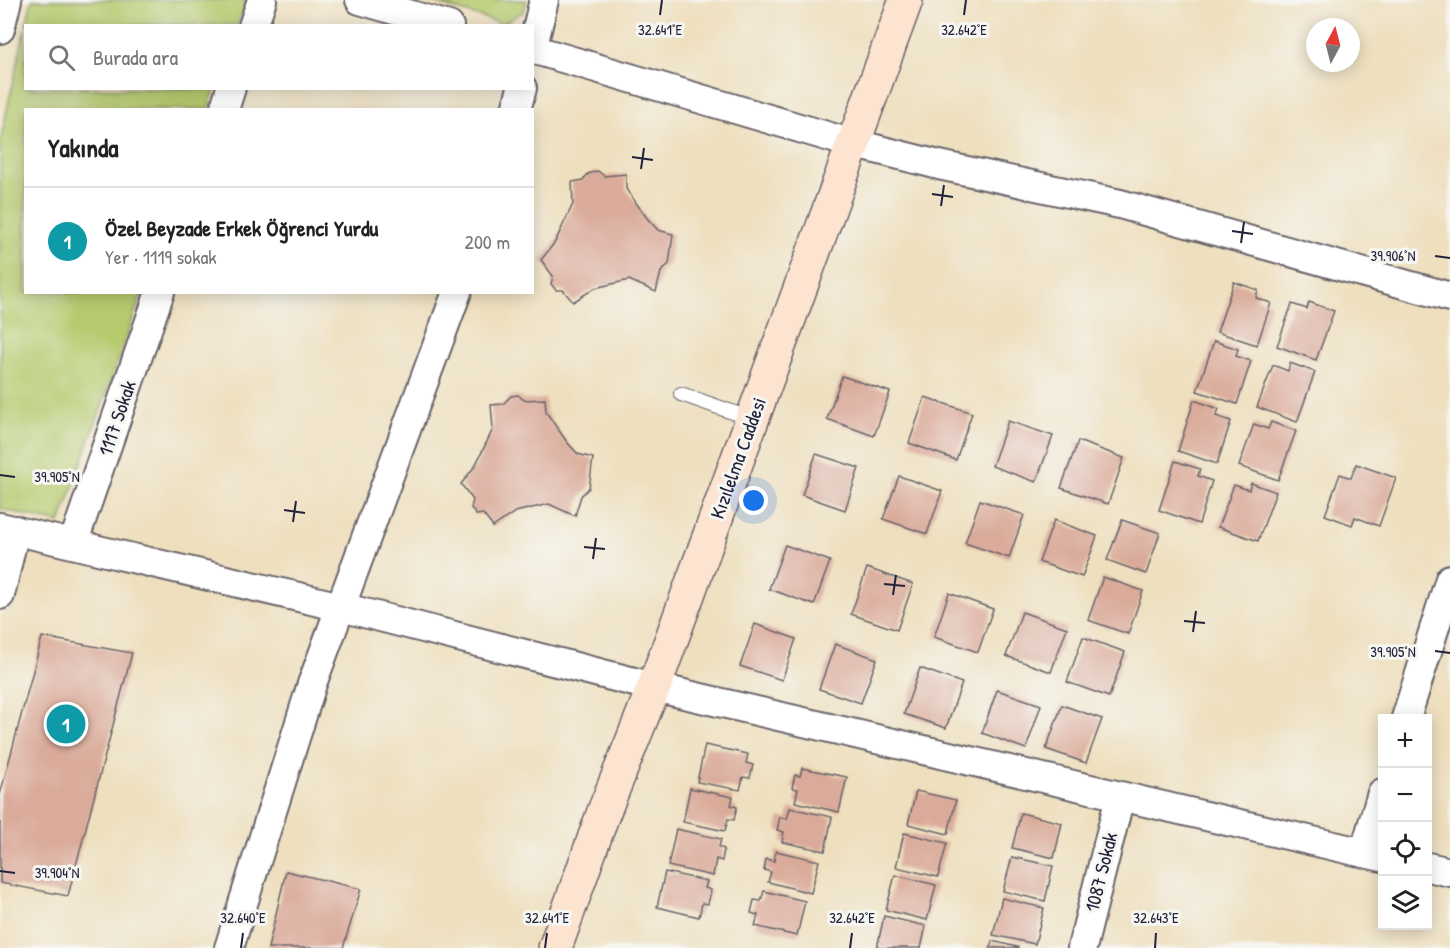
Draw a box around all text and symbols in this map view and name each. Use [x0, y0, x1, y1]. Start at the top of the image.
north arrow [1306, 18, 1360, 72]
text: 32.641°E [638, 19, 682, 40]
text: 32.642°E [941, 19, 987, 40]
search box [24, 24, 534, 90]
icon: search [45, 41, 78, 74]
text: Burada ara [93, 42, 178, 72]
text: Yakında [48, 130, 118, 165]
text: Özel Beyzade Erkek Öğrenci Yurdu [105, 213, 378, 243]
text: 1 [64, 228, 71, 255]
text: 200 m [465, 228, 510, 255]
text: Yer · 1119 sokak [105, 243, 217, 270]
text: 39.906°N [1370, 245, 1416, 266]
street label: 1117 Sokak [91, 377, 142, 459]
street label: Kızılelma Caddesi [703, 393, 772, 522]
text: 39.905°N [34, 466, 80, 487]
your location [739, 486, 768, 515]
text: 39.905°N [1370, 641, 1416, 662]
pin: 1 [46, 702, 86, 746]
map controls [1378, 714, 1432, 930]
button: + [1378, 714, 1432, 768]
button: − [1378, 768, 1432, 822]
button: locate [1378, 822, 1432, 876]
street label: 1087 Sokak [1078, 829, 1123, 914]
text: 39.904°N [35, 862, 79, 883]
button: layers [1378, 876, 1432, 930]
text: 32.640°E [220, 907, 266, 928]
text: 32.641°E [525, 907, 569, 928]
text: 32.642°E [829, 907, 875, 928]
text: 32.643°E [1133, 907, 1179, 928]

